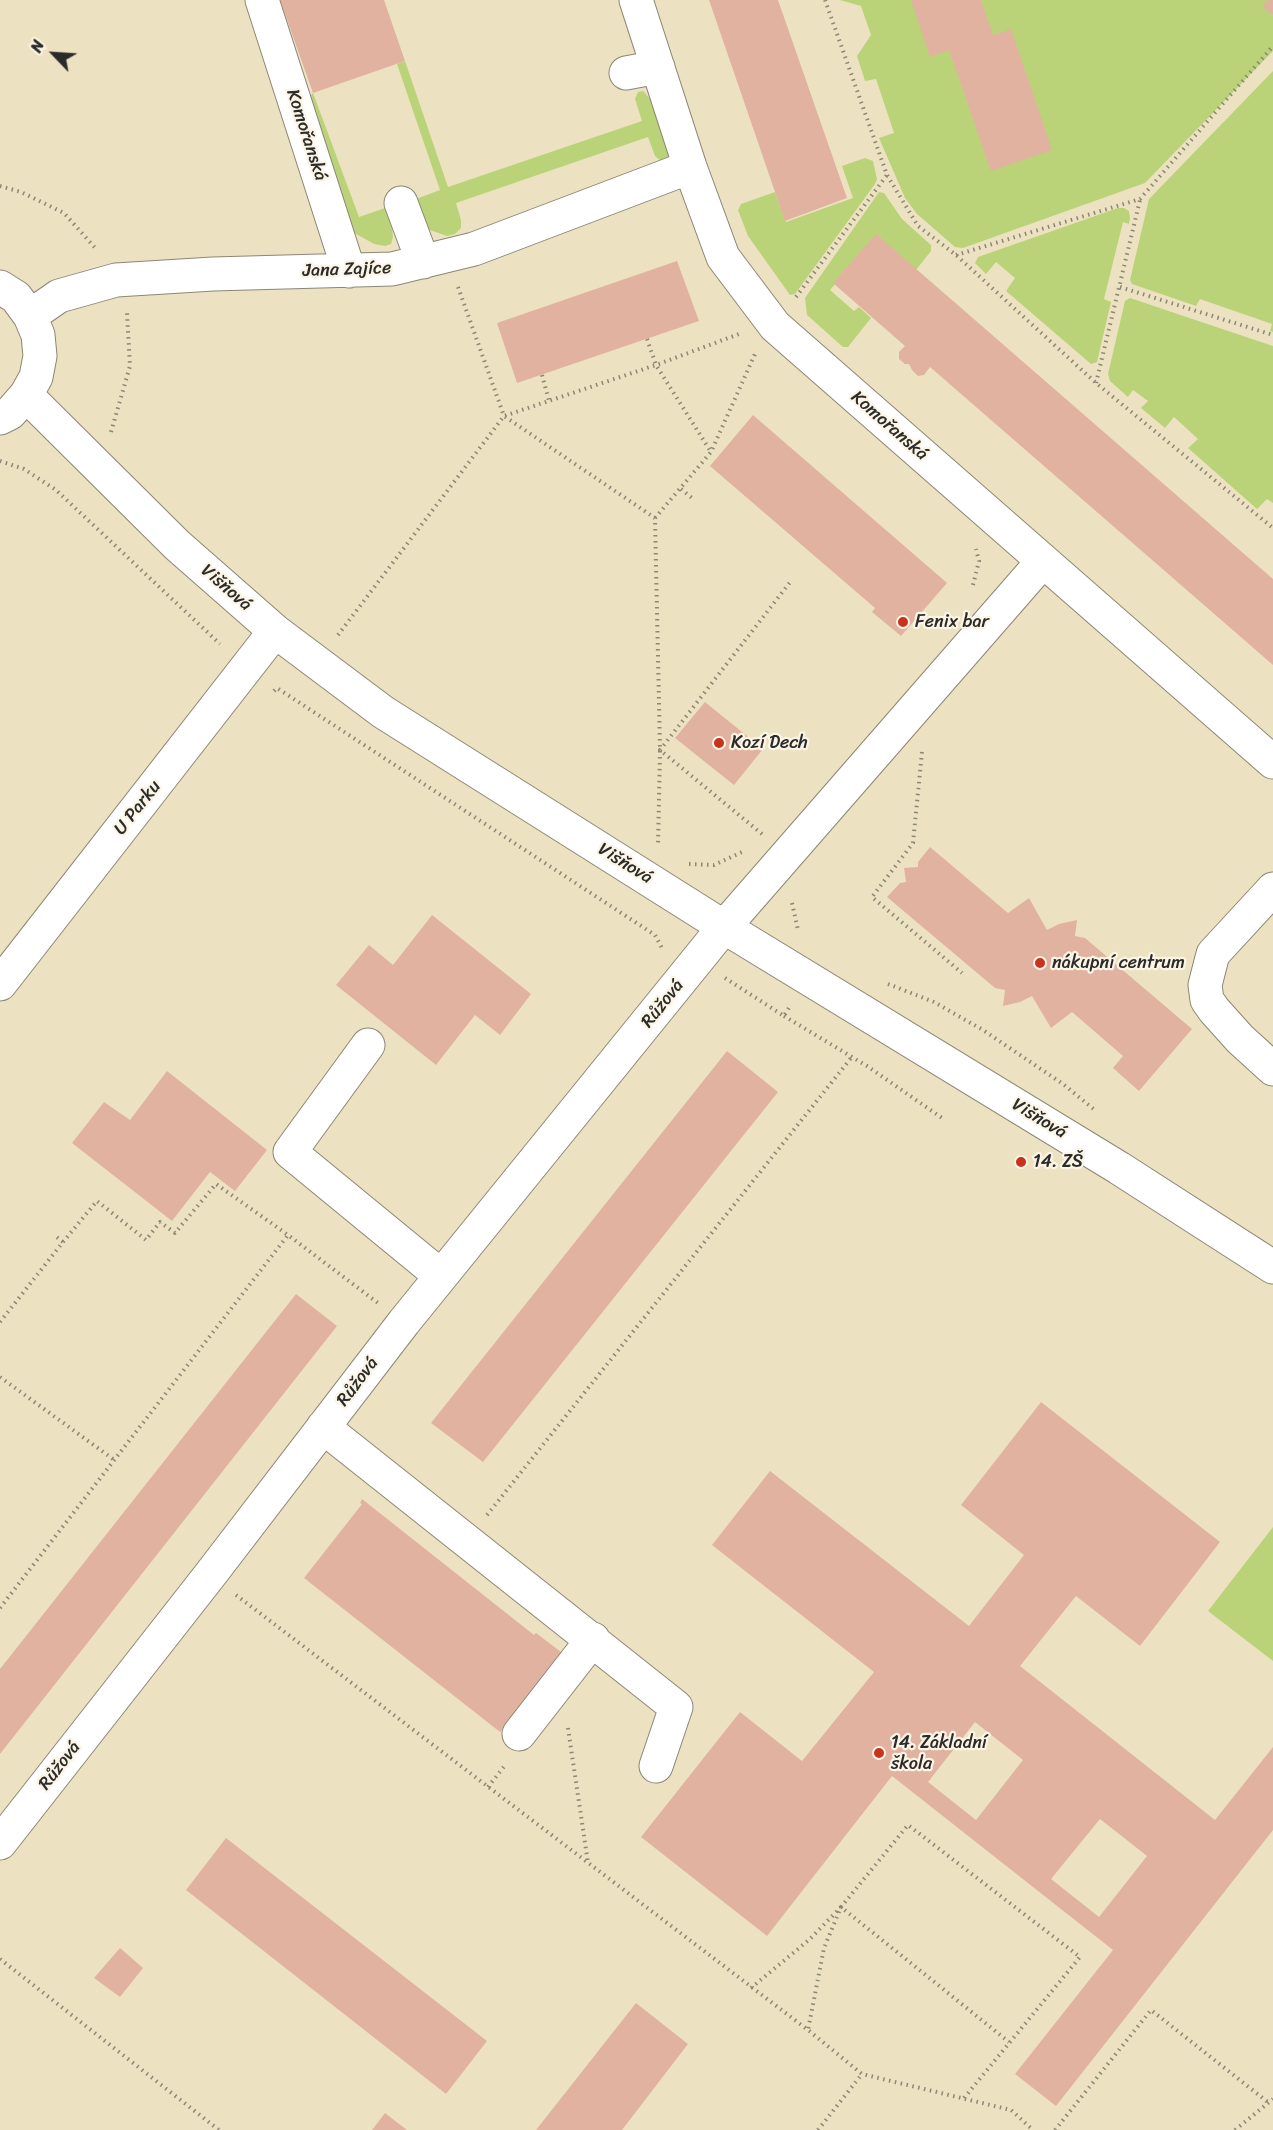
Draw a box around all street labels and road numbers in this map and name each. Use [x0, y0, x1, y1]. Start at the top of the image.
street label: Komořanská [281, 86, 331, 184]
street label: Jana Zajíce [302, 258, 392, 282]
street label: Komořanská [846, 387, 932, 465]
street label: Višňová [196, 560, 256, 616]
street label: U Parku [110, 776, 166, 840]
street label: Višňová [594, 839, 656, 889]
street label: Růžová [637, 976, 689, 1032]
street label: Višňová [1008, 1094, 1070, 1144]
street label: Růžová [333, 1353, 383, 1411]
street label: Růžová [34, 1737, 86, 1795]

